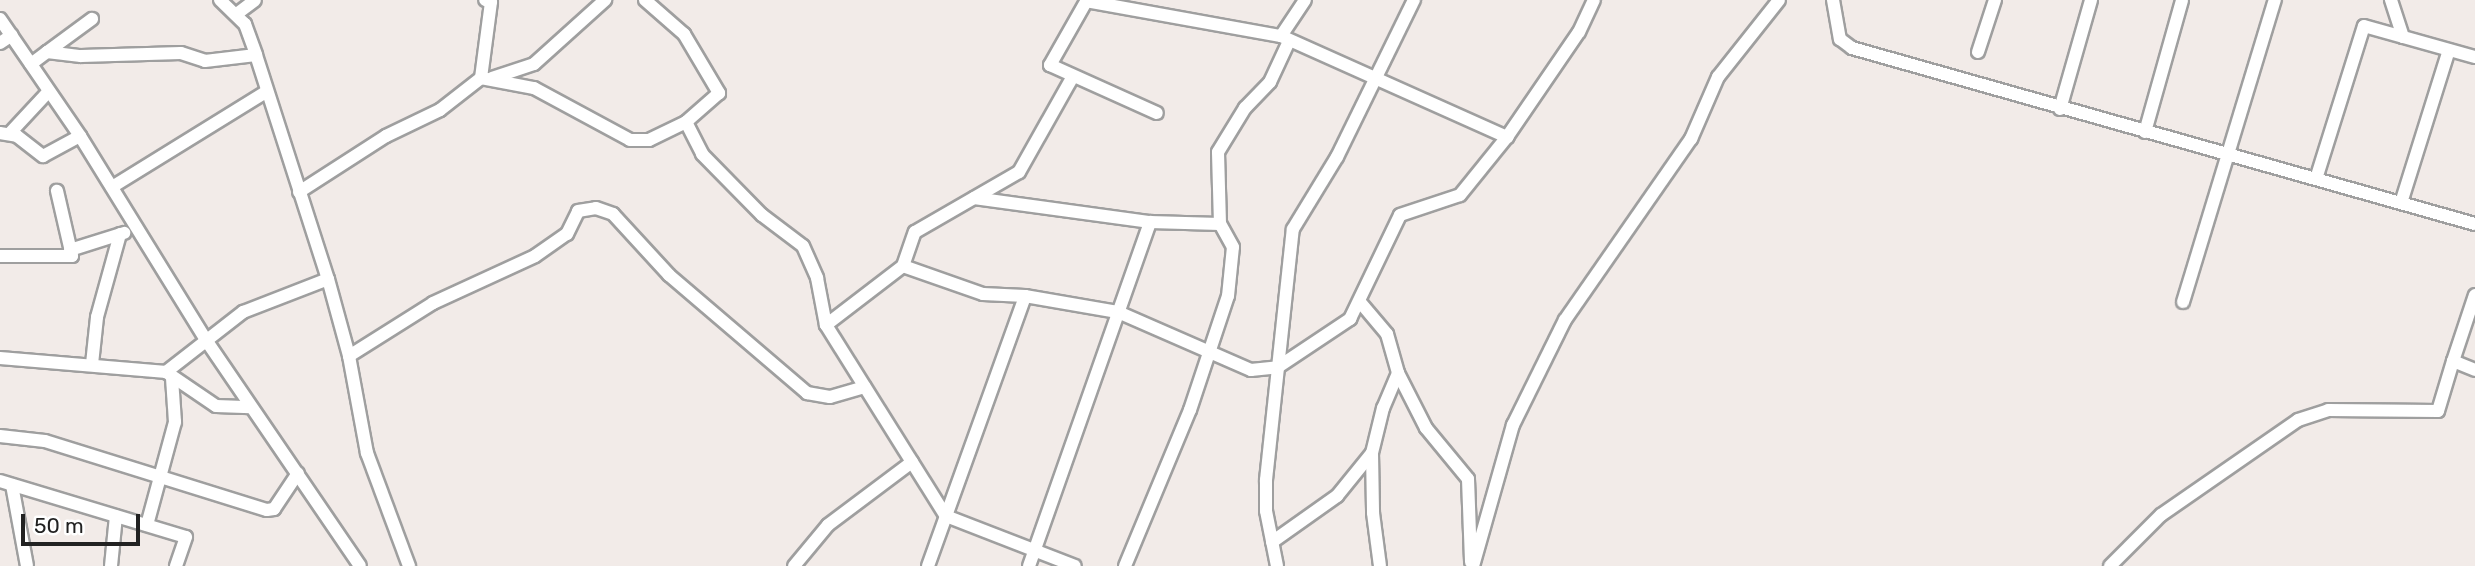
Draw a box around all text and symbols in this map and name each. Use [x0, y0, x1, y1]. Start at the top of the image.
scale bar [24, 500, 144, 544]
text: 50 m [34, 513, 84, 538]

